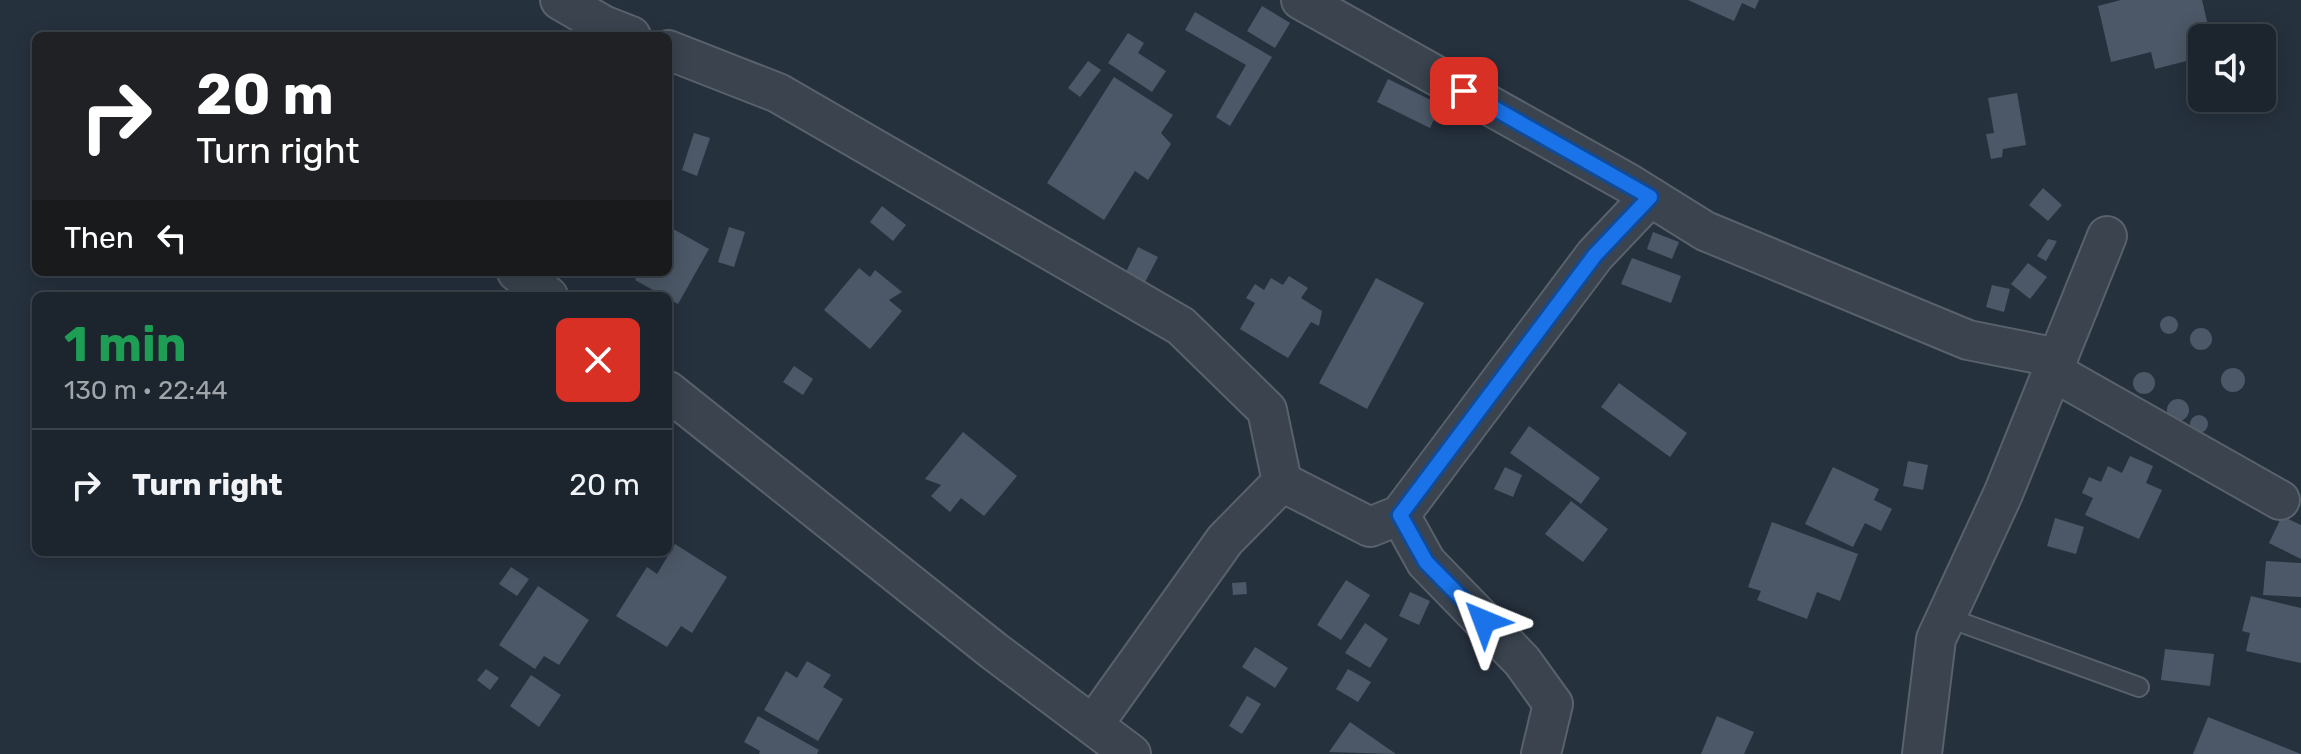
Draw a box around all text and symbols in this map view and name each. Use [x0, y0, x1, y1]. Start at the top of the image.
map controls [2188, 24, 2276, 112]
button: sound [2188, 24, 2276, 112]
pin [1430, 57, 1498, 125]
text: 20 m [196, 62, 334, 128]
icon: right [64, 64, 168, 168]
icon: arrive [1442, 69, 1486, 113]
text: Turn right [196, 129, 360, 172]
icon: left [150, 216, 194, 260]
text: Then [64, 220, 134, 256]
text: 1 min [64, 316, 187, 373]
button: close [556, 318, 640, 402]
text: 130 m · 22:44 [64, 375, 228, 406]
icon: right [64, 463, 108, 507]
text: Turn right [132, 467, 283, 503]
text: 20 m [569, 467, 640, 503]
position arrow [1442, 579, 1526, 663]

